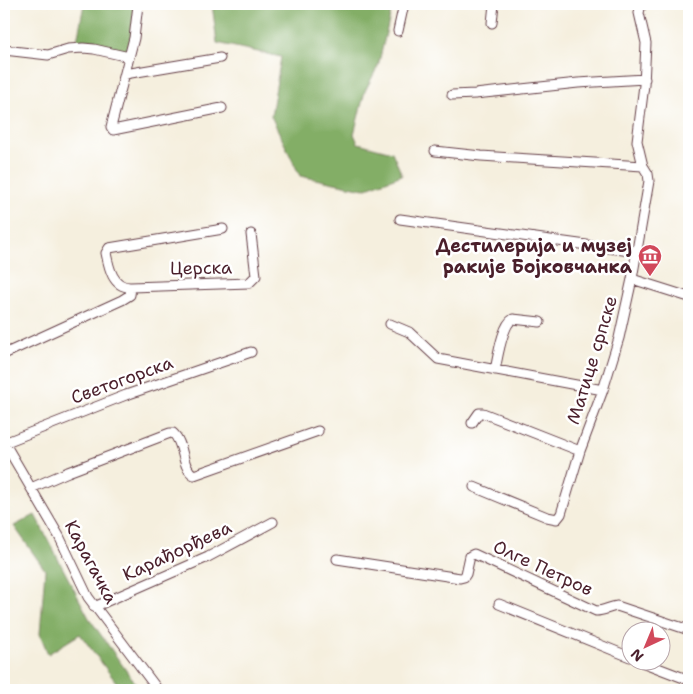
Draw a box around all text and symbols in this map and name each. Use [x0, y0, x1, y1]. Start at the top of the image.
place label: Дестилерија и музеј ракије Бојковчанка [436, 234, 633, 279]
museum icon: Дестилерија и музеј ракије Бојковчанка [637, 243, 663, 277]
street label: Церска [170, 255, 232, 281]
street label: Матице српске [561, 293, 623, 427]
street label: Светогорска [68, 350, 176, 410]
street label: Карађорђева [119, 515, 235, 587]
street label: Карагачка [59, 516, 123, 608]
street label: Олге Петров [489, 534, 597, 602]
north arrow [620, 622, 670, 672]
text: N [627, 645, 647, 666]

